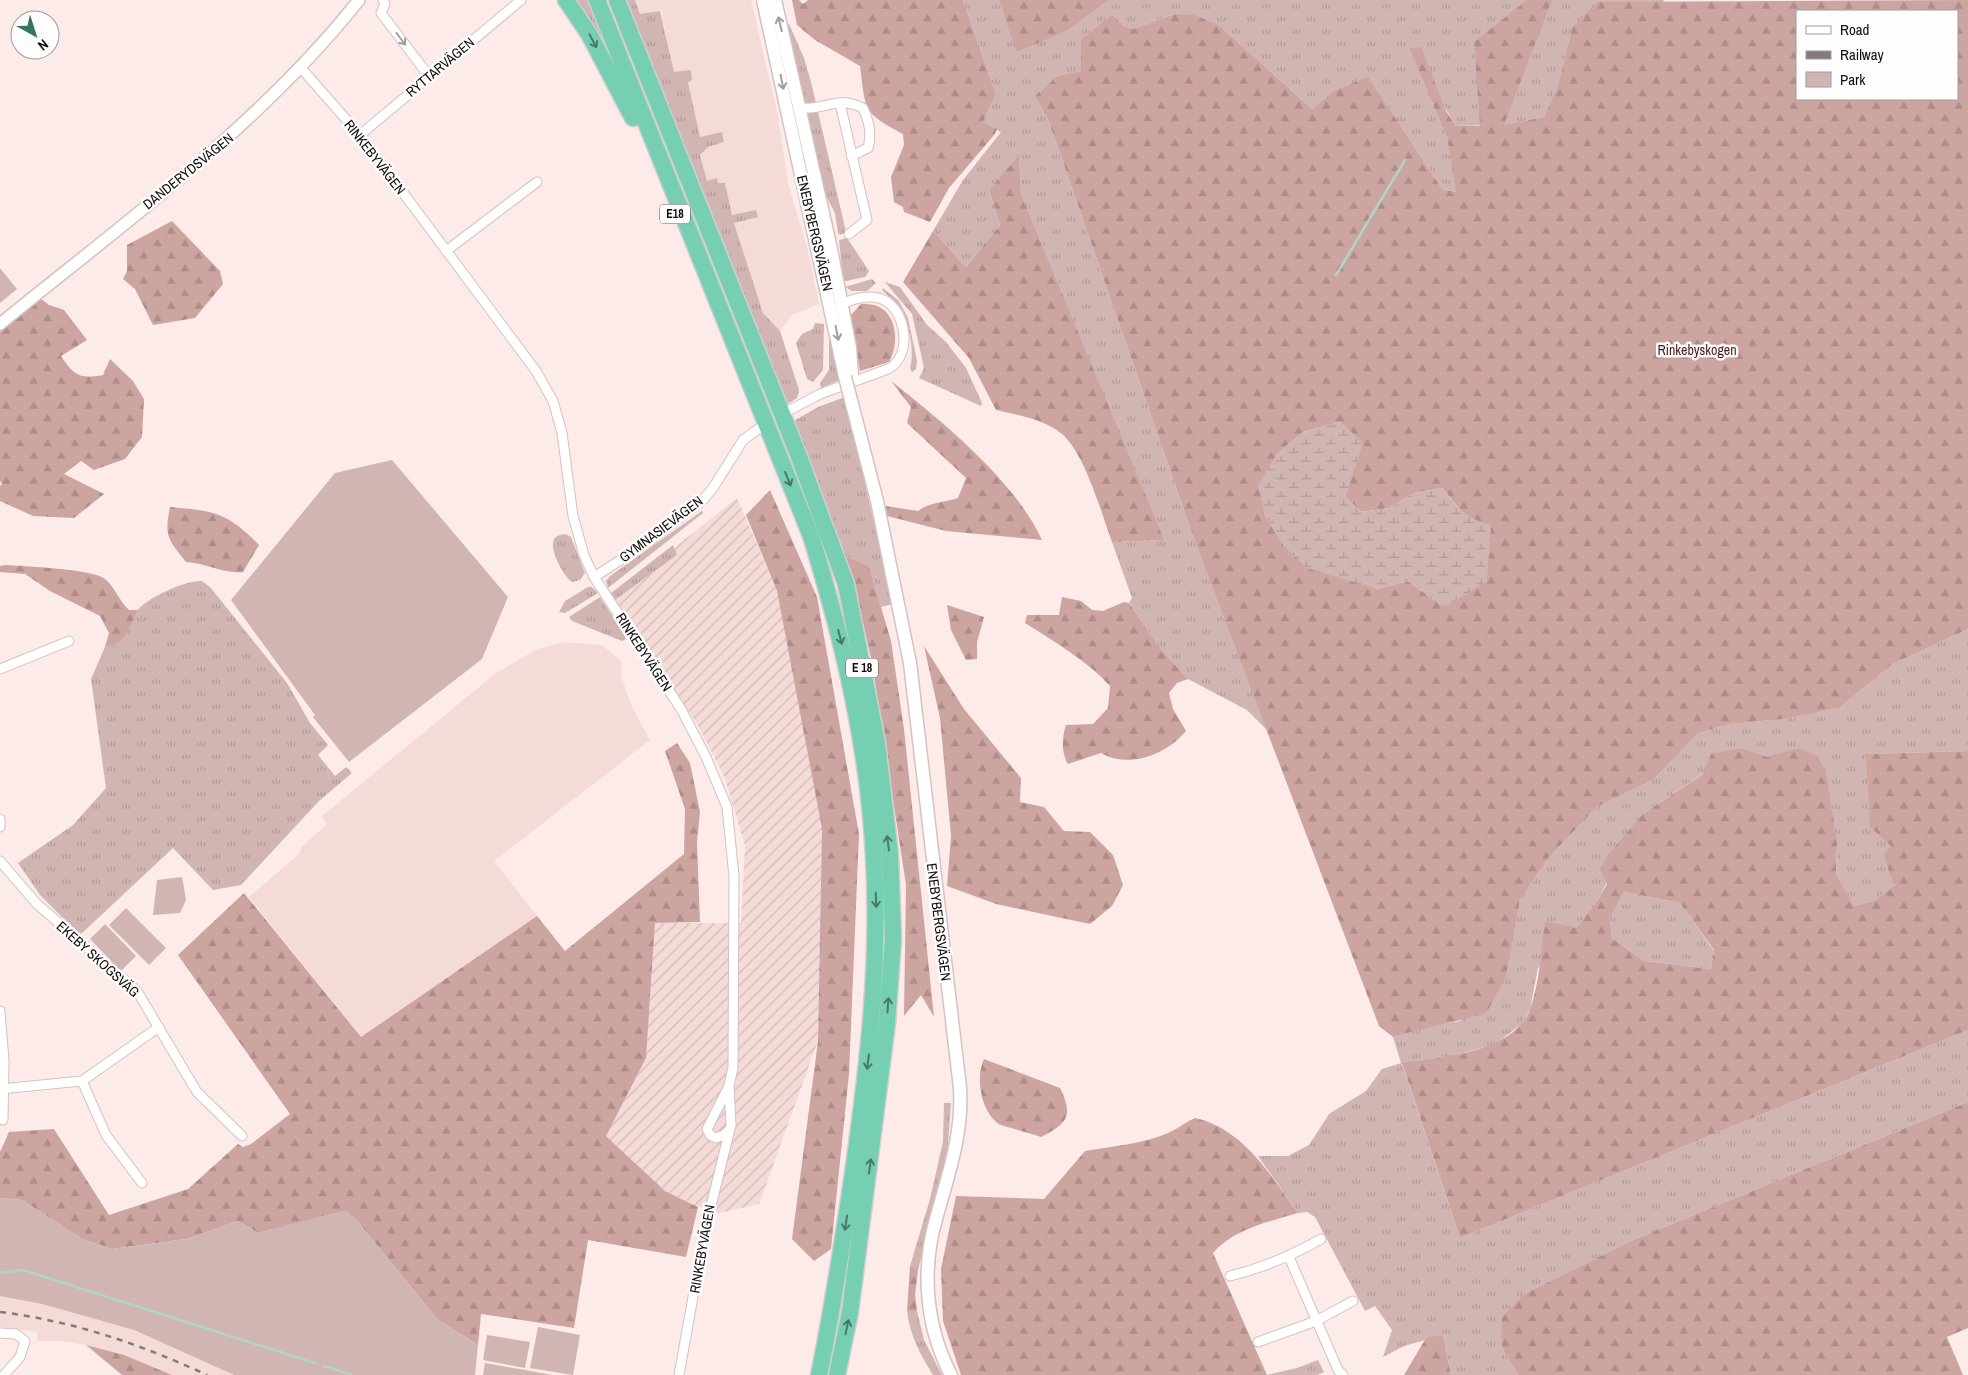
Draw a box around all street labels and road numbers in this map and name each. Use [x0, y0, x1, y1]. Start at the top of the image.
street label: RYTTARVÄGEN [402, 33, 478, 101]
street label: RINKEBYVÄGEN [340, 116, 410, 198]
street label: DANDERYDSVÄGEN [139, 129, 237, 213]
street label: ENEBYBERGSVÄGEN [793, 173, 837, 293]
road number: E18 [660, 204, 690, 223]
street label: GYMNASIEVÄGEN [616, 492, 706, 566]
street label: RINKEBYVÄGEN [612, 609, 676, 695]
road number: E 18 [846, 658, 878, 678]
street label: ENEBYBERGSVÄGEN [923, 862, 955, 982]
street label: EKEBY SKOGSVÄG [53, 917, 143, 1001]
street label: RINKEBYVÄGEN [685, 1203, 719, 1295]

